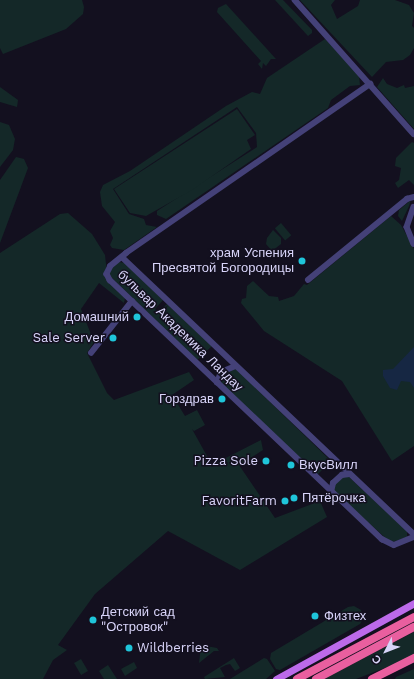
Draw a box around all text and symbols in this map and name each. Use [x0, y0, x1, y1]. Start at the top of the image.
place label: храм Успения Пресвятой Богородицы [152, 246, 294, 277]
marker: храм Успения Пресвятой Богородицы [297, 256, 307, 266]
street label: бульвар Академика Ландау [114, 267, 246, 395]
place label: Домашний [65, 309, 129, 325]
marker: Домашний [132, 312, 142, 322]
place label: Sale Server [33, 330, 105, 346]
marker: Sale Server [108, 333, 118, 343]
place label: Горздрав [159, 391, 214, 407]
marker: Горздрав [217, 394, 227, 404]
place label: Pizza Sole [193, 453, 258, 469]
marker: Pizza Sole [261, 456, 271, 466]
place label: ВкусВилл [299, 457, 357, 473]
marker: ВкусВилл [286, 460, 296, 470]
place label: Пятёрочка [302, 490, 366, 506]
place label: FavoritFarm [202, 493, 277, 509]
marker: Пятёрочка [289, 493, 299, 503]
marker: FavoritFarm [280, 496, 290, 506]
place label: Детский сад "Островок" [101, 605, 175, 636]
place label: Физтех [324, 608, 366, 624]
marker: Физтех [309, 610, 321, 622]
marker: Детский сад "Островок" [88, 615, 98, 625]
north arrow [366, 631, 406, 671]
place label: Wildberries [137, 640, 209, 656]
marker: Wildberries [124, 643, 134, 653]
text: С [369, 652, 384, 667]

